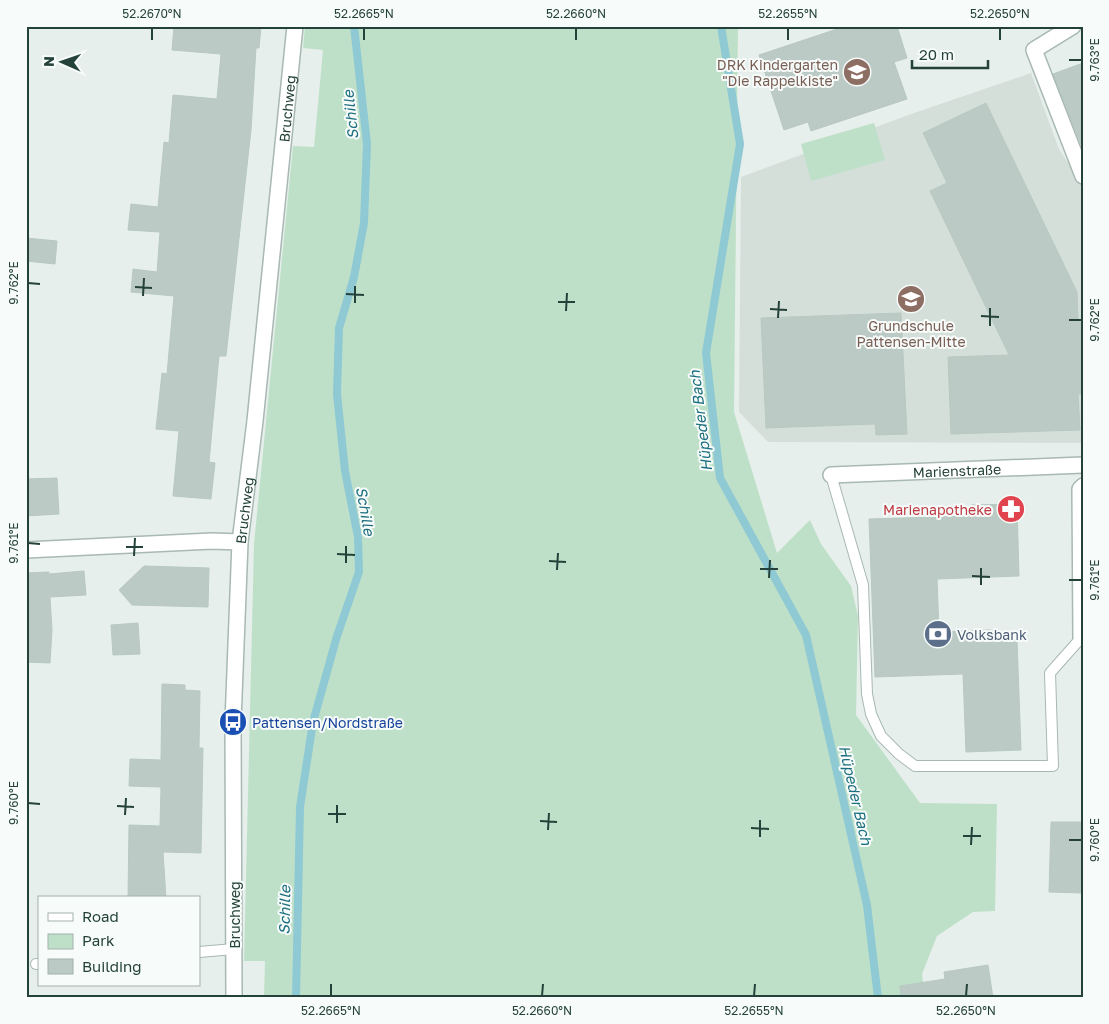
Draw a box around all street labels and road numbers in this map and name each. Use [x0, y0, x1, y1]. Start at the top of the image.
street label: Bruchweg [275, 74, 298, 143]
street label: Marienstraße [912, 460, 1001, 480]
street label: Bruchweg [231, 476, 257, 545]
street label: Bruchweg [226, 881, 243, 949]

